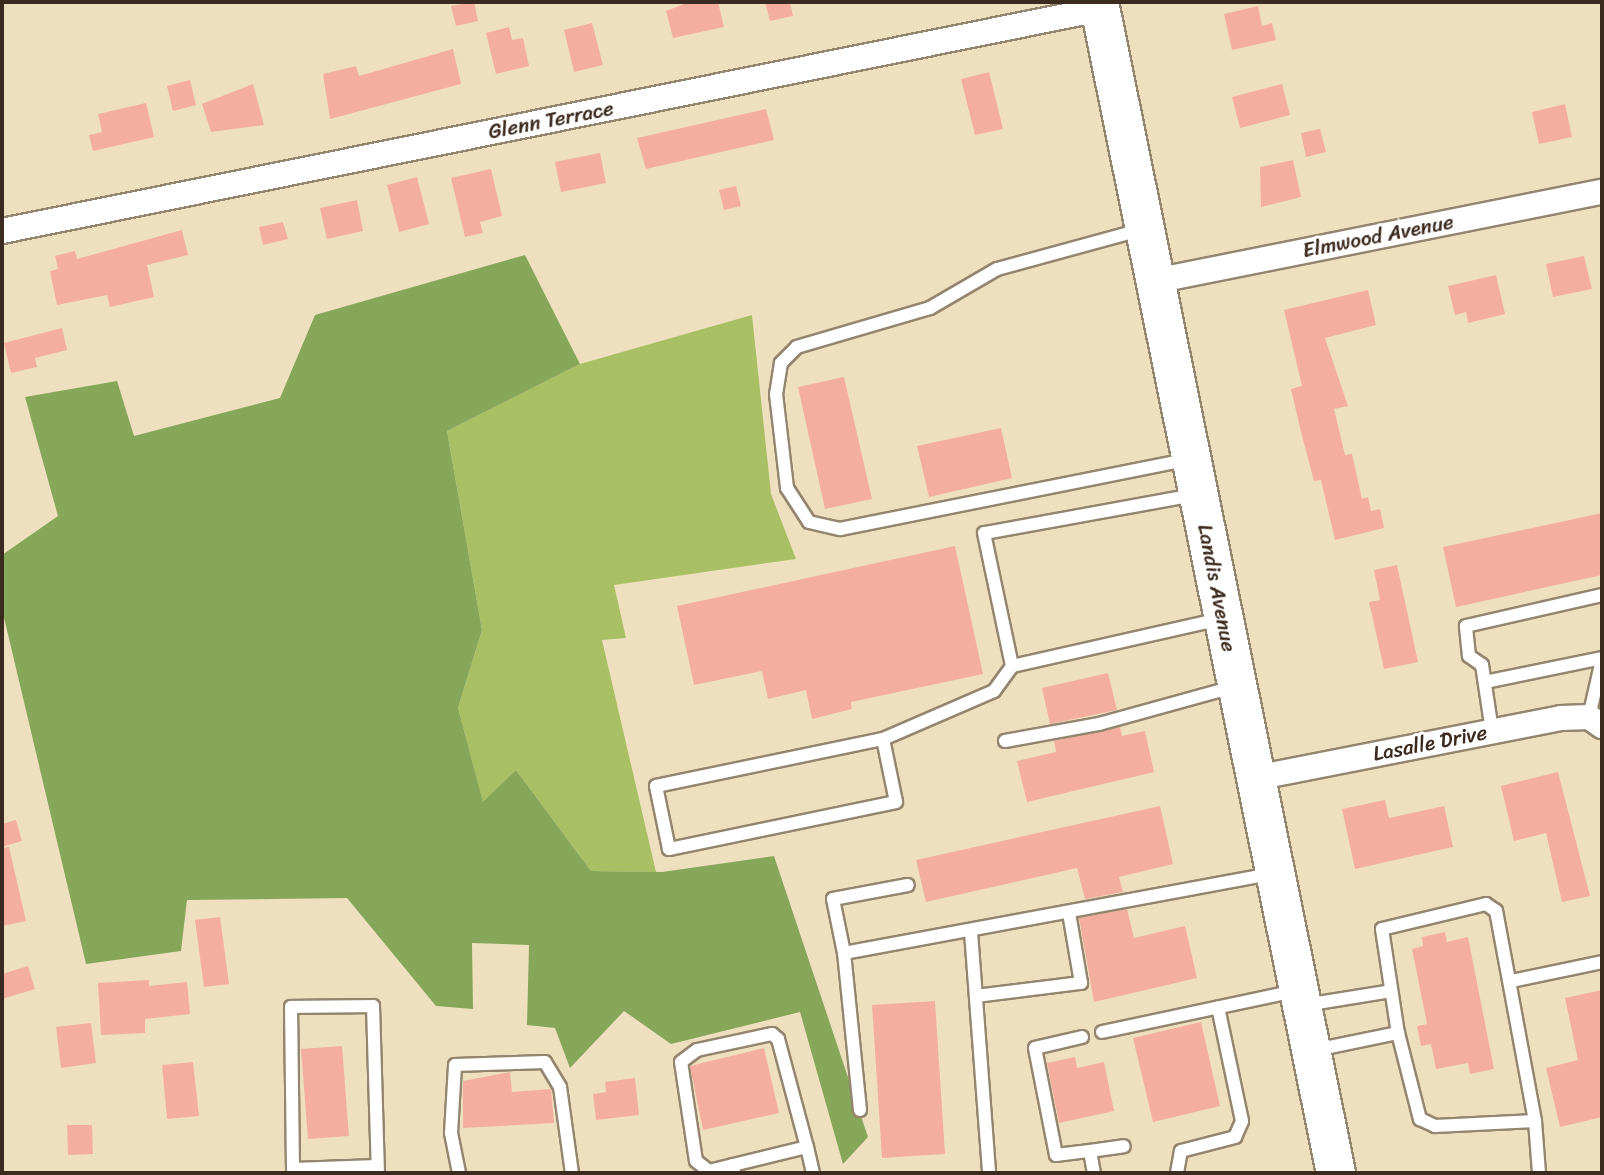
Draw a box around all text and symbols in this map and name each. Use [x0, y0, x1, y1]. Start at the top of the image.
street label: Glenn Terrace [486, 96, 616, 144]
street label: Elmwood Avenue [1300, 209, 1456, 263]
street label: Landis Avenue [1192, 522, 1242, 654]
street label: Lasalle Drive [1371, 720, 1489, 766]

